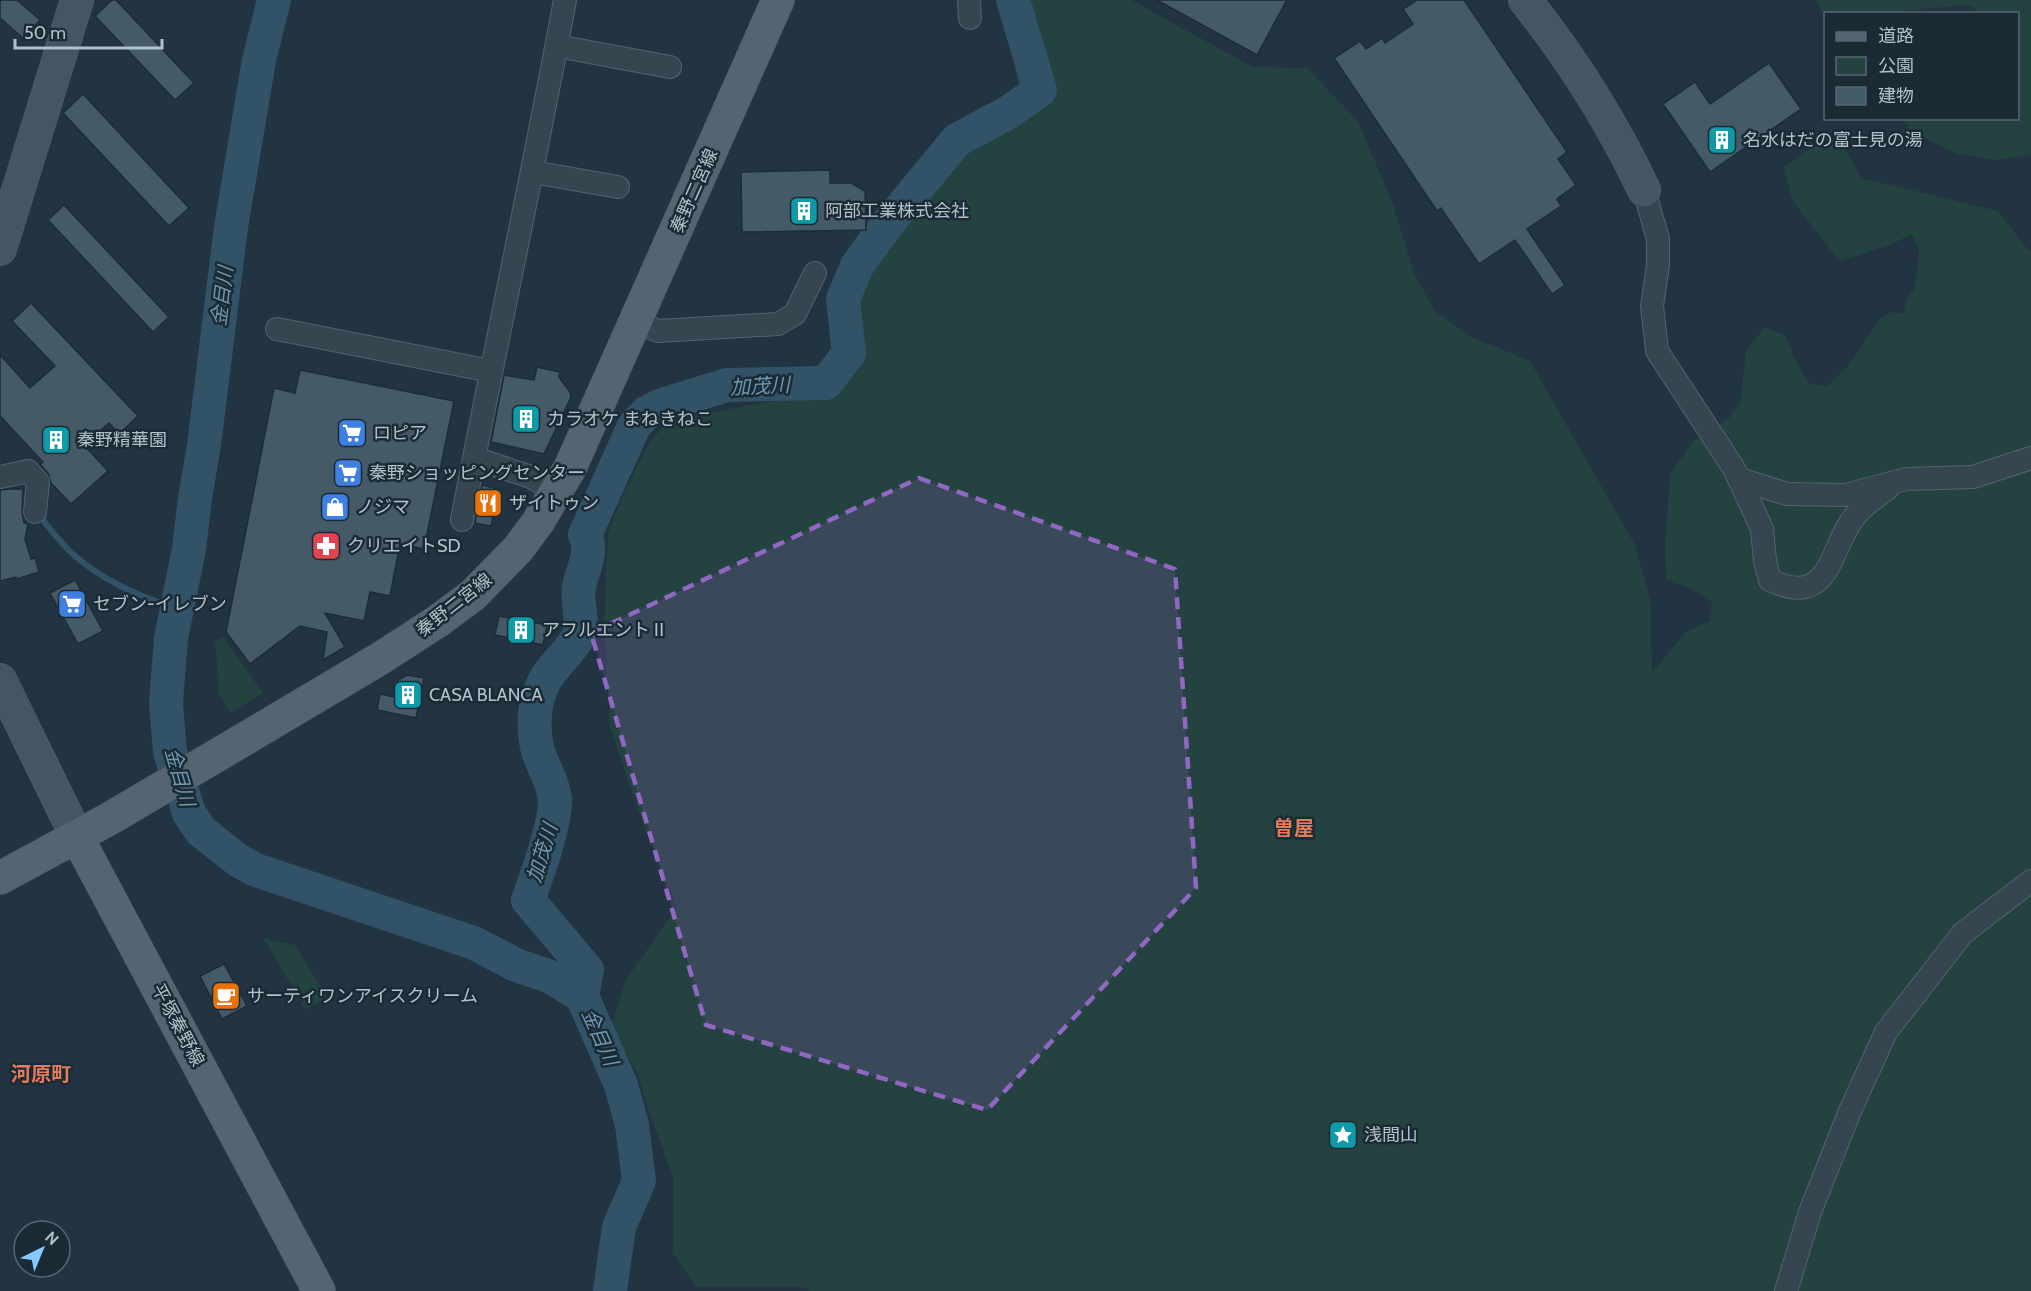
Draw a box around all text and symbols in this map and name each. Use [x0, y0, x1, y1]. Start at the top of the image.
scale bar [15, 12, 162, 50]
legend [1824, 12, 2019, 120]
text: 50 m [24, 22, 66, 44]
text: 道路 [1878, 25, 1914, 47]
text: 公園 [1878, 55, 1914, 77]
text: 建物 [1878, 85, 1914, 107]
building icon: 名水はだの富士見の湯 [1706, 124, 1738, 156]
place label: 名水はだの富士見の湯 [1743, 129, 1923, 151]
street label: 秦野二宮線 [666, 145, 722, 237]
building icon: 阿部工業株式会社 [788, 195, 820, 227]
place label: 阿部工業株式会社 [825, 200, 969, 222]
water label: 金目川 [206, 263, 238, 327]
water label: 加茂川 [729, 372, 793, 400]
building icon: カラオケ まねきねこ [510, 403, 542, 435]
place label: カラオケ まねきねこ [547, 408, 713, 430]
supermarket icon: ロピア [336, 417, 368, 449]
place label: ロピア [373, 422, 427, 444]
building icon: 秦野精華園 [40, 424, 72, 456]
place label: 秦野精華園 [77, 429, 167, 451]
supermarket icon: 秦野ショッピングセンター [332, 457, 364, 489]
place label: 秦野ショッピングセンター [369, 462, 585, 484]
restaurant icon: ザイトゥン [472, 487, 504, 519]
shop icon: ノジマ [319, 491, 351, 523]
place label: ザイトゥン [509, 492, 599, 514]
place label: ノジマ [356, 496, 410, 518]
pharmacy icon: クリエイトSD [310, 530, 342, 562]
place label: クリエイトSD [347, 535, 461, 557]
street label: 秦野二宮線 [412, 569, 496, 641]
supermarket icon: セブン-イレブン [56, 588, 88, 620]
place label: セブン-イレブン [93, 593, 227, 615]
building icon: アフルエントⅡ [505, 614, 537, 646]
place label: アフルエントⅡ [542, 619, 668, 641]
building icon: CASA BLANCA [392, 679, 424, 711]
place label: CASA BLANCA [429, 684, 543, 706]
water label: 金目川 [160, 745, 200, 811]
district label: 曽屋 [1274, 816, 1314, 840]
water label: 加茂川 [522, 819, 563, 885]
street label: 平塚秦野線 [147, 980, 209, 1070]
cafe icon: サーティワンアイスクリーム [210, 980, 242, 1012]
place label: サーティワンアイスクリーム [247, 985, 478, 1007]
water label: 金目川 [577, 1005, 624, 1071]
district label: 河原町 [11, 1062, 71, 1086]
place icon: 浅間山 [1327, 1119, 1359, 1151]
place label: 浅間山 [1364, 1124, 1418, 1146]
north arrow [12, 1219, 72, 1279]
text: N [41, 1228, 63, 1249]

